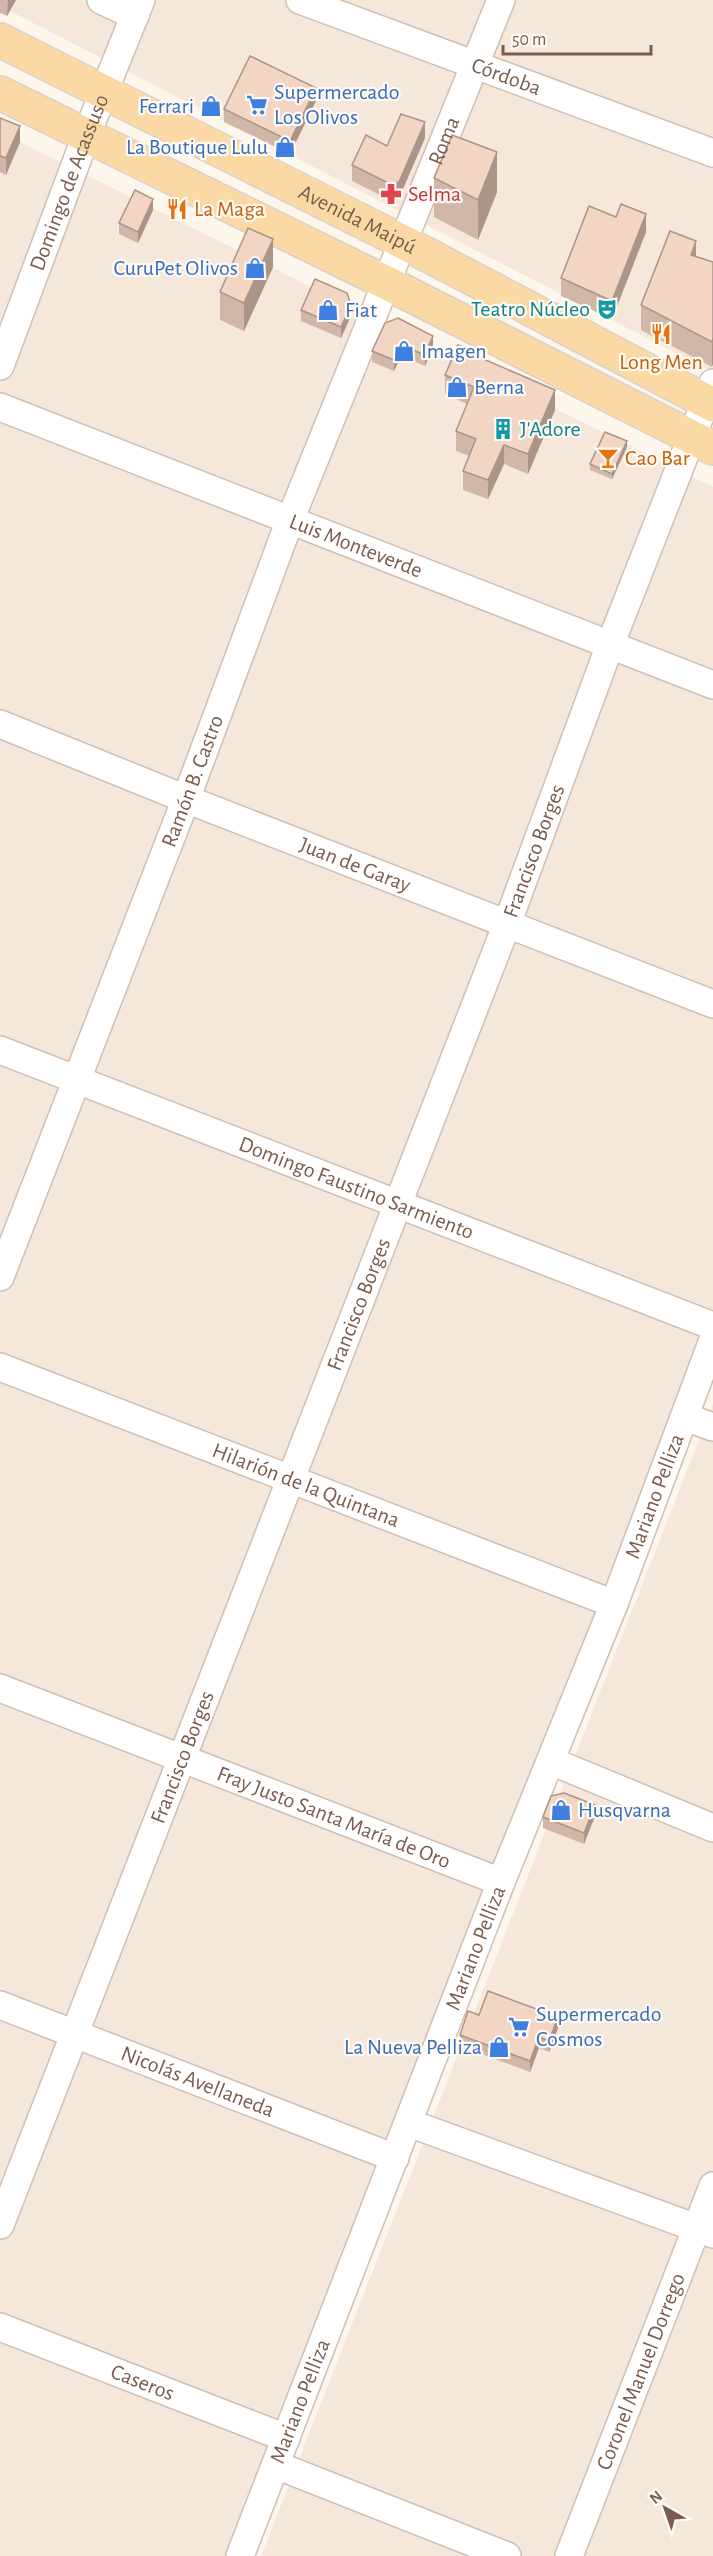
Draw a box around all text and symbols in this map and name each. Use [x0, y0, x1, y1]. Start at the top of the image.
scale bar [503, 18, 652, 56]
text: 50 m [512, 31, 546, 49]
street label: Córdoba [469, 54, 544, 99]
place label: Supermercado Los Olivos [274, 81, 399, 128]
street label: Domingo de Acassuso [26, 91, 113, 274]
supermarket icon: Supermercado Los Olivos [245, 93, 269, 117]
shop icon: Ferrari [199, 94, 223, 118]
place label: Ferrari [139, 95, 194, 117]
street label: Roma [424, 113, 463, 168]
shop icon: La Boutique Lulu [273, 135, 297, 159]
place label: La Boutique Lulu [126, 136, 268, 158]
street label: Avenida Maipú [295, 181, 420, 258]
pharmacy icon: Selma [379, 182, 403, 206]
place label: Selma [408, 183, 461, 205]
restaurant icon: La Maga [165, 197, 189, 221]
place label: La Maga [194, 198, 265, 220]
shop icon: CuruPet Olivos [243, 256, 267, 280]
place label: CuruPet Olivos [114, 257, 238, 279]
theatre icon: Teatro Núcleo [595, 297, 619, 321]
shop icon: Fiat [316, 298, 340, 322]
place label: Teatro Núcleo [471, 298, 590, 320]
place label: Fiat [345, 299, 377, 321]
restaurant icon: Long Men [649, 322, 673, 346]
shop icon: Imagen [392, 339, 416, 363]
place label: Imagen [421, 340, 487, 362]
place label: Long Men [619, 351, 703, 373]
shop icon: Berna [445, 375, 469, 399]
place label: Berna [474, 376, 524, 398]
building icon: J'Adore [491, 417, 515, 441]
place label: J'Adore [520, 418, 581, 440]
bar icon: Cao Bar [596, 446, 620, 470]
place label: Cao Bar [625, 447, 690, 469]
street label: Luis Monteverde [286, 510, 426, 582]
street label: Ramón B. Castro [157, 712, 227, 850]
street label: Francisco Borges [499, 782, 568, 921]
street label: Juan de Garay [297, 833, 414, 896]
street label: Domingo Faustino Sarmiento [236, 1133, 477, 1243]
street label: Francisco Borges [323, 1235, 394, 1374]
street label: Mariano Pelliza [621, 1431, 688, 1562]
street label: Hilarión de la Quintana [209, 1439, 403, 1531]
street label: Francisco Borges [147, 1688, 218, 1827]
street label: Fray Justo Santa María de Oro [214, 1762, 454, 1872]
shop icon: Husqvarna [549, 1798, 573, 1822]
place label: Husqvarna [578, 1799, 671, 1821]
street label: Mariano Pelliza [441, 1883, 509, 2013]
place label: Supermercado Cosmos [536, 2003, 661, 2050]
supermarket icon: Supermercado Cosmos [507, 2015, 531, 2039]
shop icon: La Nueva Pelliza [487, 2035, 511, 2059]
place label: La Nueva Pelliza [344, 2036, 482, 2058]
street label: Nicolás Avellaneda [118, 2042, 277, 2121]
street label: Coronel Manuel Dorrego [593, 2270, 689, 2473]
street label: Mariano Pelliza [266, 2336, 334, 2466]
street label: Caseros [108, 2360, 177, 2405]
north arrow [635, 2478, 695, 2538]
text: N [647, 2488, 665, 2507]

